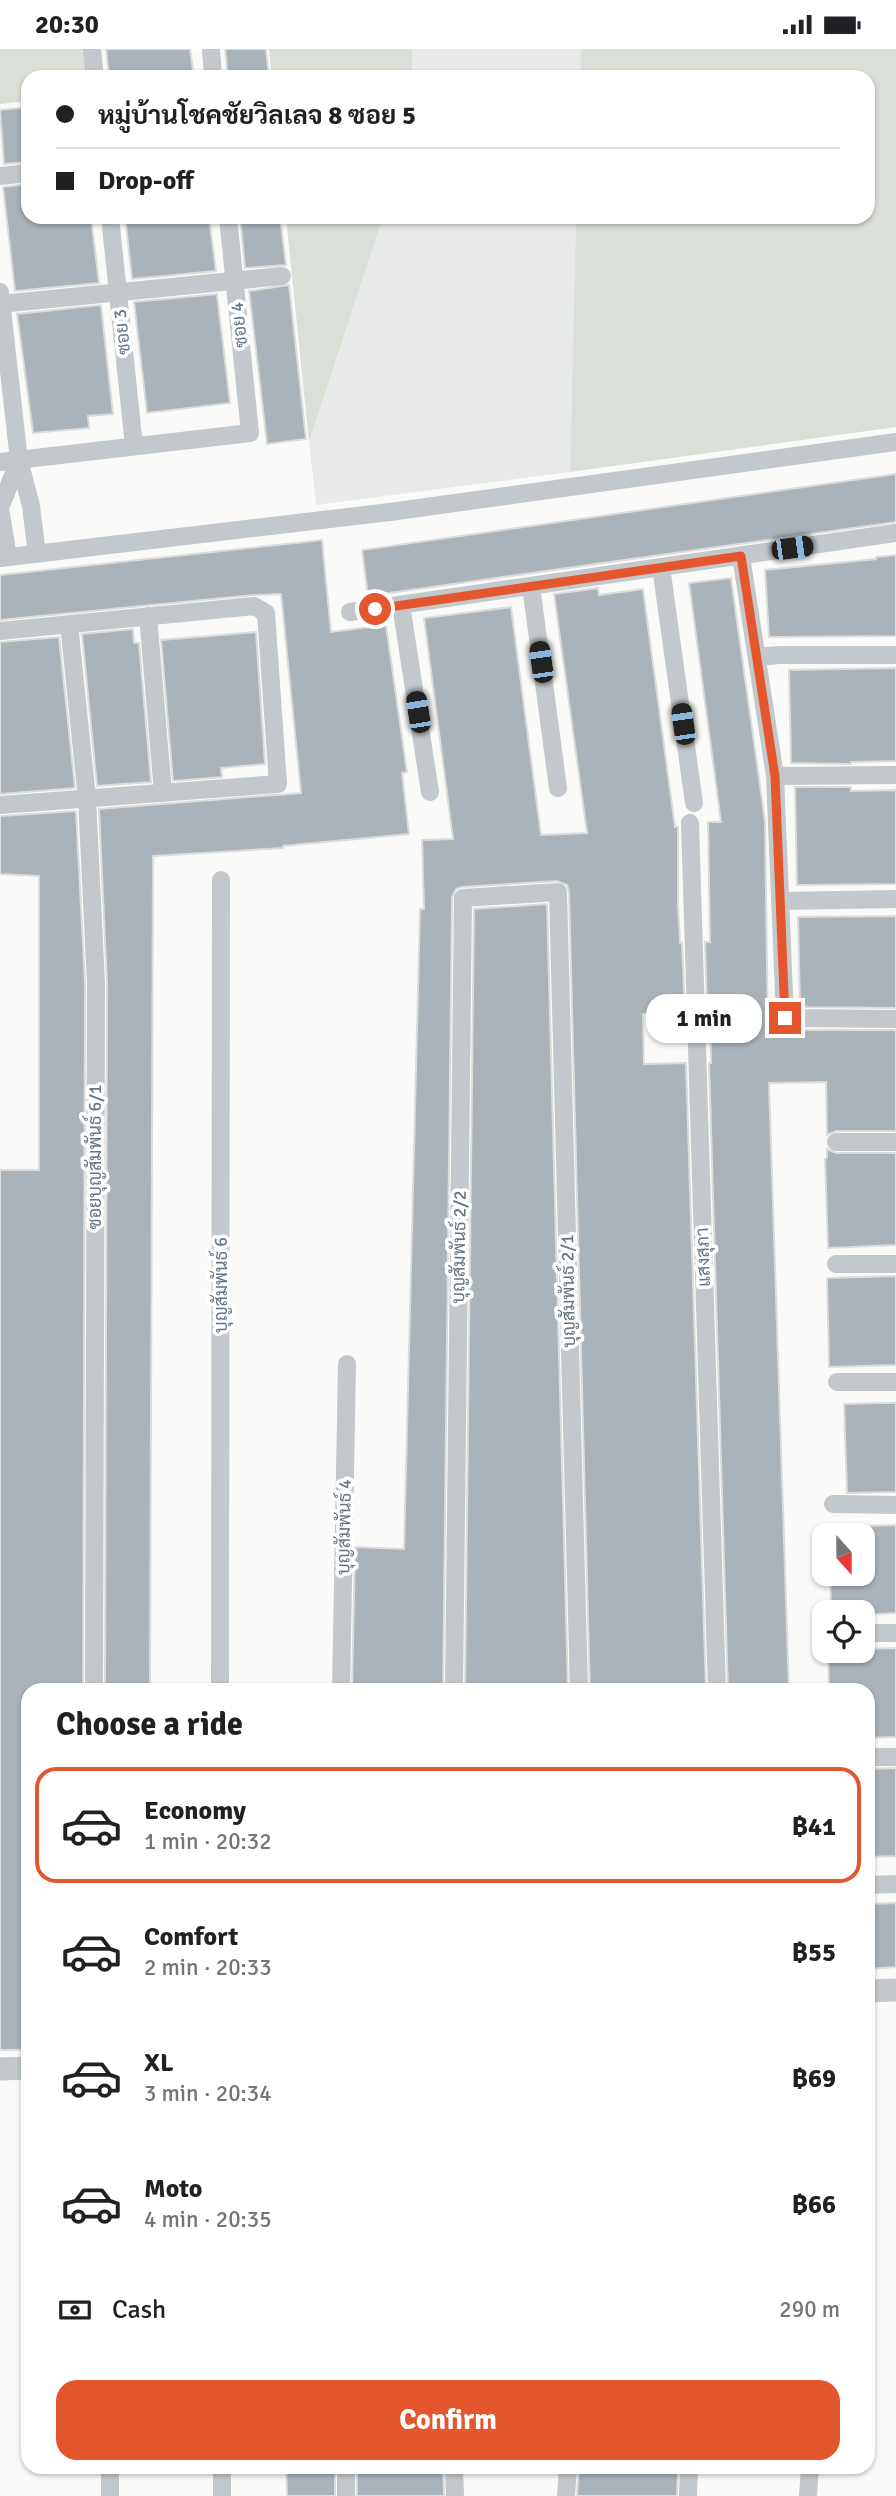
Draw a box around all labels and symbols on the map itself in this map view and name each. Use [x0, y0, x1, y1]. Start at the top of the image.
street label: ซอย 4 [226, 301, 252, 349]
street label: ซอย 3 [109, 308, 135, 356]
car [770, 535, 815, 561]
route start [359, 593, 391, 625]
car [528, 640, 555, 684]
car [405, 690, 432, 734]
car [670, 702, 697, 746]
callout: 1 min [645, 993, 760, 1042]
route end [769, 1002, 801, 1034]
street label: ซอยบุญสัมพันธ์ 6/1 [82, 1084, 107, 1230]
street label: บุญสัมพันธ์ 2/2 [445, 1190, 472, 1304]
street label: แสงสุภา [691, 1227, 716, 1287]
street label: บุญสัมพันธ์ 2/1 [554, 1234, 581, 1348]
street label: บุญสัมพันธ์ 6 [208, 1237, 233, 1333]
street label: บุญสัมพันธ์ 4 [330, 1479, 357, 1575]
north arrow [812, 1523, 875, 1585]

